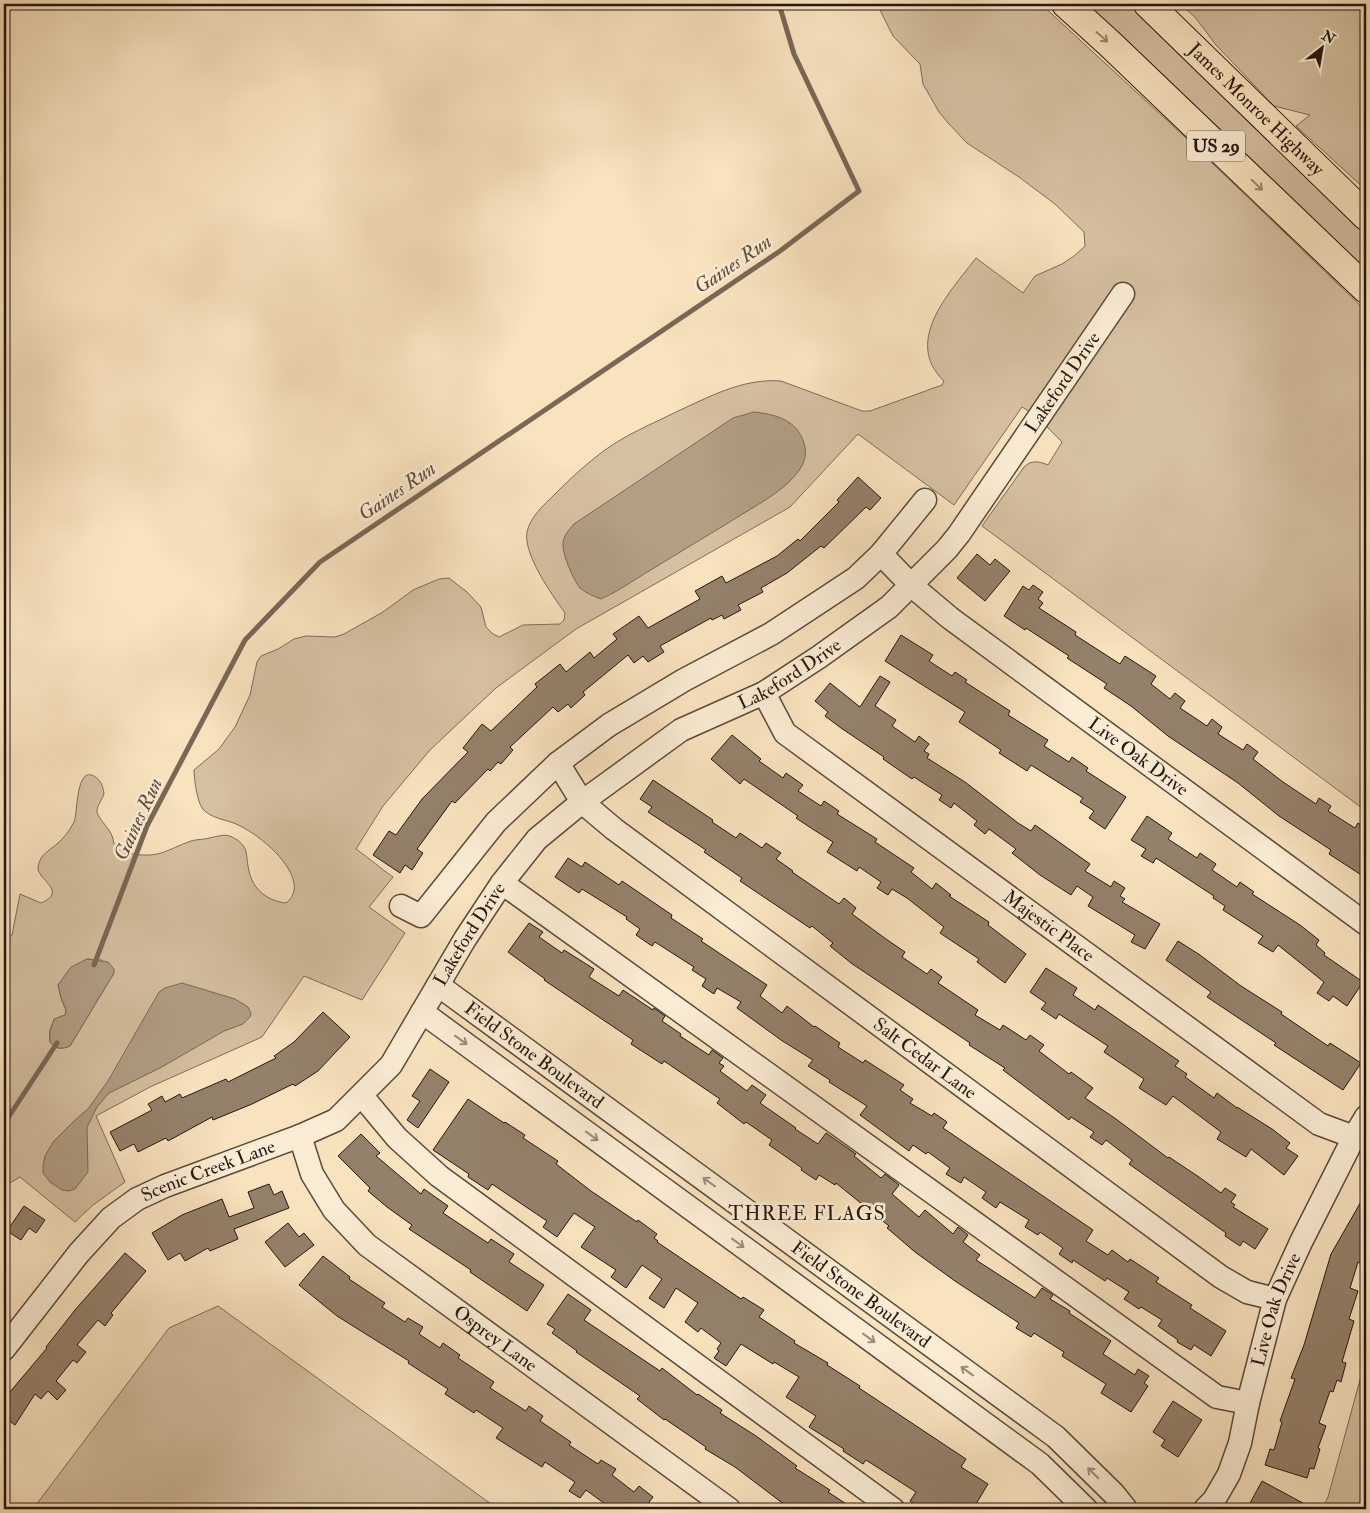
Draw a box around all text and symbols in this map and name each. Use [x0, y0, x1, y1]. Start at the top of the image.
north arrow [1298, 22, 1348, 72]
text: N [1318, 26, 1339, 48]
one-way arrow [1095, 31, 1108, 42]
street label: James Monroe Highway [1182, 37, 1330, 181]
road number: US 29 [1187, 130, 1245, 162]
one-way arrow [1251, 179, 1263, 192]
water label: Gaines Run [689, 229, 777, 299]
street label: Lakeford Drive [1020, 327, 1106, 438]
water label: Gaines Run [353, 456, 441, 526]
street label: Lakeford Drive [734, 633, 846, 715]
street label: Live Oak Drive [1083, 712, 1193, 801]
water label: Gaines Run [108, 774, 168, 864]
street label: Lakeford Drive [428, 878, 511, 990]
street label: Majestic Place [998, 885, 1099, 967]
street label: Field Stone Boulevard [460, 996, 609, 1115]
street label: Salt Cedar Lane [868, 1012, 981, 1105]
one-way arrow [454, 1035, 467, 1046]
one-way arrow [585, 1131, 599, 1141]
street label: Scenic Creek Lane [137, 1134, 279, 1207]
one-way arrow [703, 1176, 716, 1187]
district label: THREE FLAGS [728, 1201, 886, 1226]
street label: Field Stone Boulevard [787, 1235, 936, 1354]
one-way arrow [730, 1237, 744, 1248]
street label: Live Oak Drive [1246, 1249, 1306, 1369]
street label: Osprey Lane [449, 1300, 542, 1377]
one-way arrow [862, 1333, 875, 1344]
one-way arrow [960, 1366, 974, 1376]
one-way arrow [1087, 1467, 1099, 1479]

